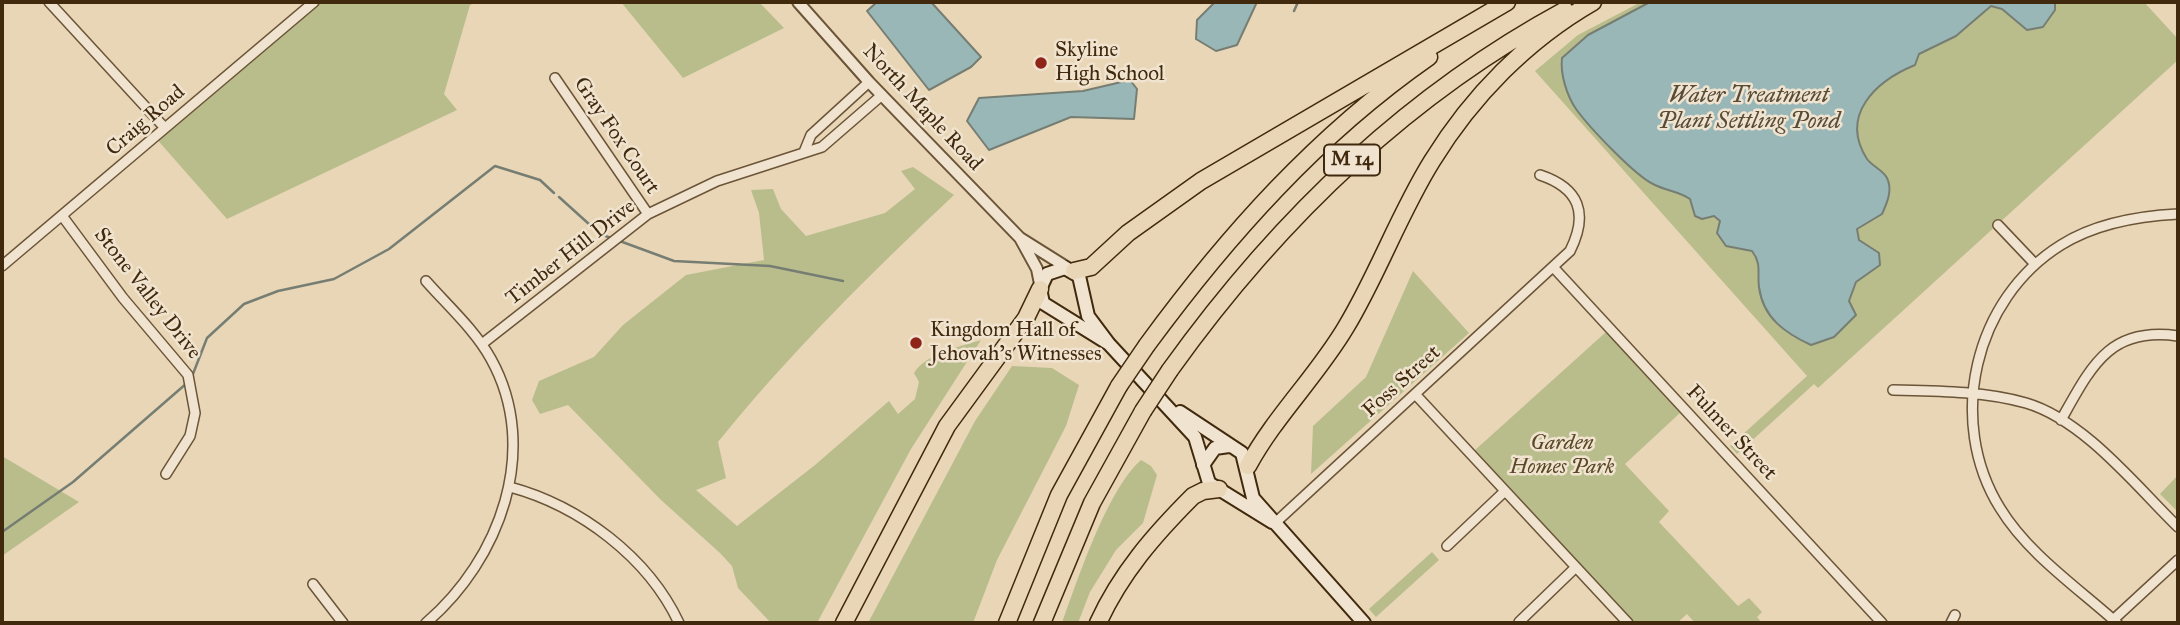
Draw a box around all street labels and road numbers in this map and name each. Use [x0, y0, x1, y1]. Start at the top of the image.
street label: North Maple Road [857, 39, 987, 177]
street label: Gray Fox Court [568, 73, 664, 199]
street label: Craig Road [102, 80, 190, 162]
road number: M 14 [1324, 144, 1380, 176]
street label: Timber Hill Drive [501, 195, 641, 311]
street label: Stone Valley Drive [88, 223, 206, 365]
street label: Foss Street [1358, 341, 1446, 423]
street label: Fulmer Street [1680, 380, 1782, 486]

